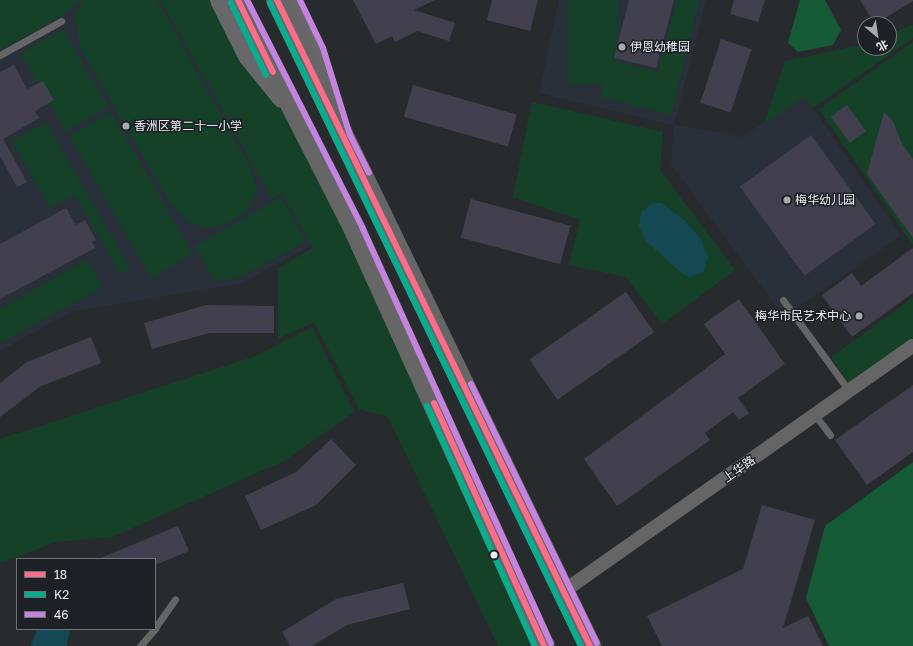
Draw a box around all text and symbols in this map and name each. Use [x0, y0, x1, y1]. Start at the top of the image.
north arrow [857, 16, 897, 56]
text: 北 [875, 38, 891, 54]
place label: 伊恩幼稚园 [630, 40, 690, 54]
marker: 伊恩幼稚园 [617, 42, 627, 52]
place label: 香洲区第二十一小学 [134, 119, 242, 133]
marker: 香洲区第二十一小学 [121, 121, 131, 131]
place label: 梅华幼儿园 [795, 193, 855, 207]
marker: 梅华幼儿园 [782, 195, 792, 205]
place label: 梅华市民艺术中心 [755, 309, 851, 323]
marker: 梅华市民艺术中心 [854, 311, 864, 321]
street label: 上华路 [720, 453, 758, 485]
unlabelled marker [489, 550, 499, 560]
legend [16, 558, 156, 630]
text: 18 [54, 567, 67, 582]
text: K2 [54, 587, 69, 602]
text: 46 [54, 607, 69, 622]

